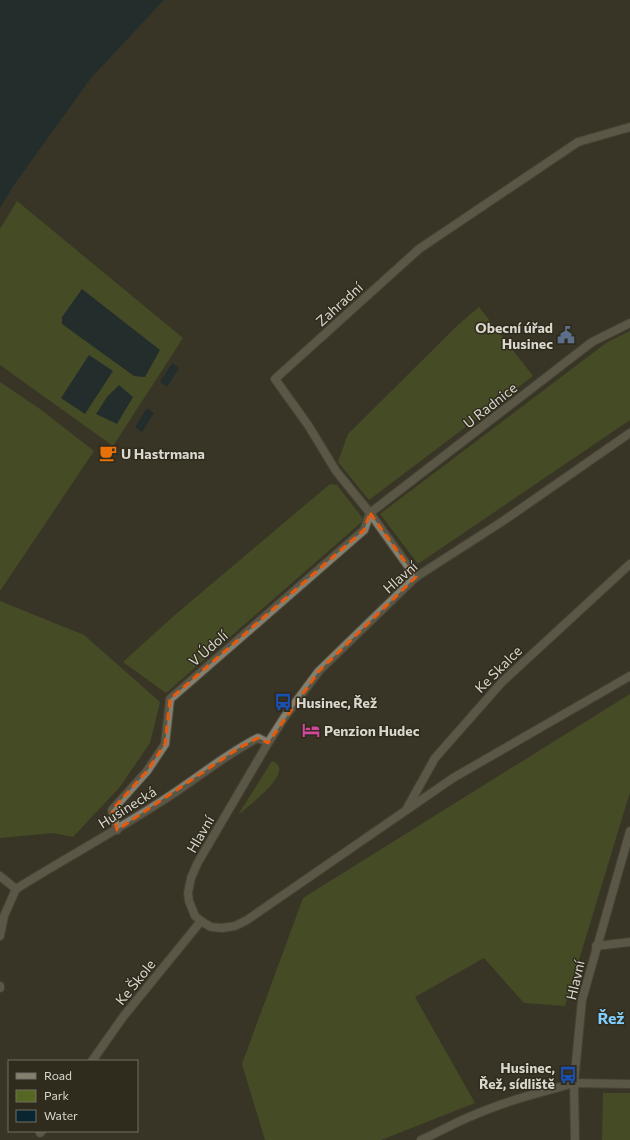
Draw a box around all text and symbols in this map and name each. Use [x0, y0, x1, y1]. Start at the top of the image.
street label: Zahradní [312, 278, 366, 329]
place label: Obecní úřad Husinec [475, 319, 553, 352]
public building icon: Obecní úřad Husinec [556, 325, 576, 345]
street label: U Radnice [460, 379, 520, 431]
cafe icon: U Hastrmana [98, 443, 118, 463]
place label: U Hastrmana [121, 445, 205, 462]
street label: Hlavní [379, 557, 421, 597]
street label: V Údolí [185, 626, 231, 670]
street label: Ke Skalce [471, 642, 525, 696]
bus stop icon: Husinec, Řež [273, 692, 293, 712]
place label: Husinec, Řež [296, 694, 377, 711]
hotel icon: Penzion Hudec [301, 720, 321, 740]
place label: Penzion Hudec [324, 722, 420, 739]
street label: Husinecká [95, 782, 159, 832]
street label: Hlavní [183, 812, 218, 856]
street label: Ke Škole [111, 956, 159, 1008]
street label: Hlavní [562, 958, 588, 1001]
district label: Řež [597, 1008, 625, 1027]
place label: Husinec, Řež, sídliště [479, 1059, 555, 1092]
legend [8, 1060, 138, 1132]
bus stop icon: Husinec, Řež, sídliště [558, 1065, 578, 1085]
text: Road [44, 1068, 72, 1082]
text: Park [44, 1088, 70, 1102]
text: Water [44, 1108, 78, 1122]

